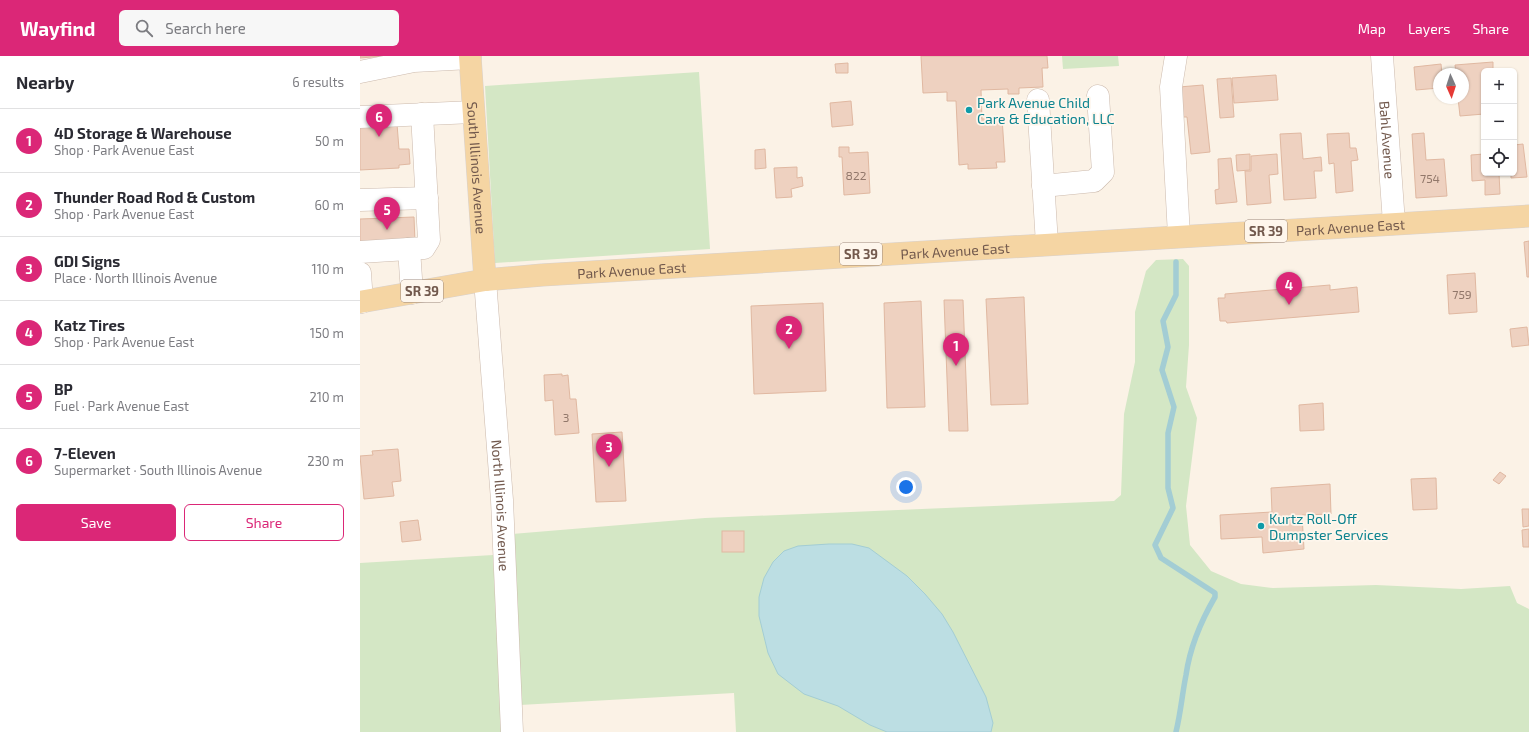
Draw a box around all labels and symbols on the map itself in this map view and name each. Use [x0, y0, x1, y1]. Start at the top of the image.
north arrow [1433, 68, 1469, 104]
place label: Park Avenue Child Care & Education, LLC [977, 94, 1114, 127]
street label: Bahl Avenue [1377, 100, 1399, 179]
street label: South Illinois Avenue [465, 101, 490, 234]
pin: 6 [366, 104, 392, 137]
marker: Park Avenue Child Care & Education, LLC [964, 105, 974, 115]
house number: 822 [846, 168, 867, 182]
house number: 754 [1420, 171, 1440, 185]
pin: 5 [374, 197, 400, 230]
street label: Park Avenue East [1295, 215, 1406, 238]
road number: SR 39 [1245, 220, 1287, 242]
street label: Park Avenue East [900, 239, 1010, 262]
road number: SR 39 [840, 243, 882, 265]
street label: Park Avenue East [577, 258, 687, 281]
pin: 4 [1276, 272, 1302, 305]
road number: SR 39 [401, 280, 443, 302]
house number: 759 [1452, 287, 1472, 301]
pin: 2 [776, 316, 802, 349]
pin: 1 [943, 333, 969, 366]
house number: 3 [563, 410, 569, 424]
pin: 3 [596, 434, 622, 467]
street label: North Illinois Avenue [489, 439, 514, 572]
your location [896, 477, 916, 497]
place label: Kurtz Roll-Off Dumpster Services [1269, 510, 1388, 543]
marker: Kurtz Roll-Off Dumpster Services [1256, 521, 1266, 531]

